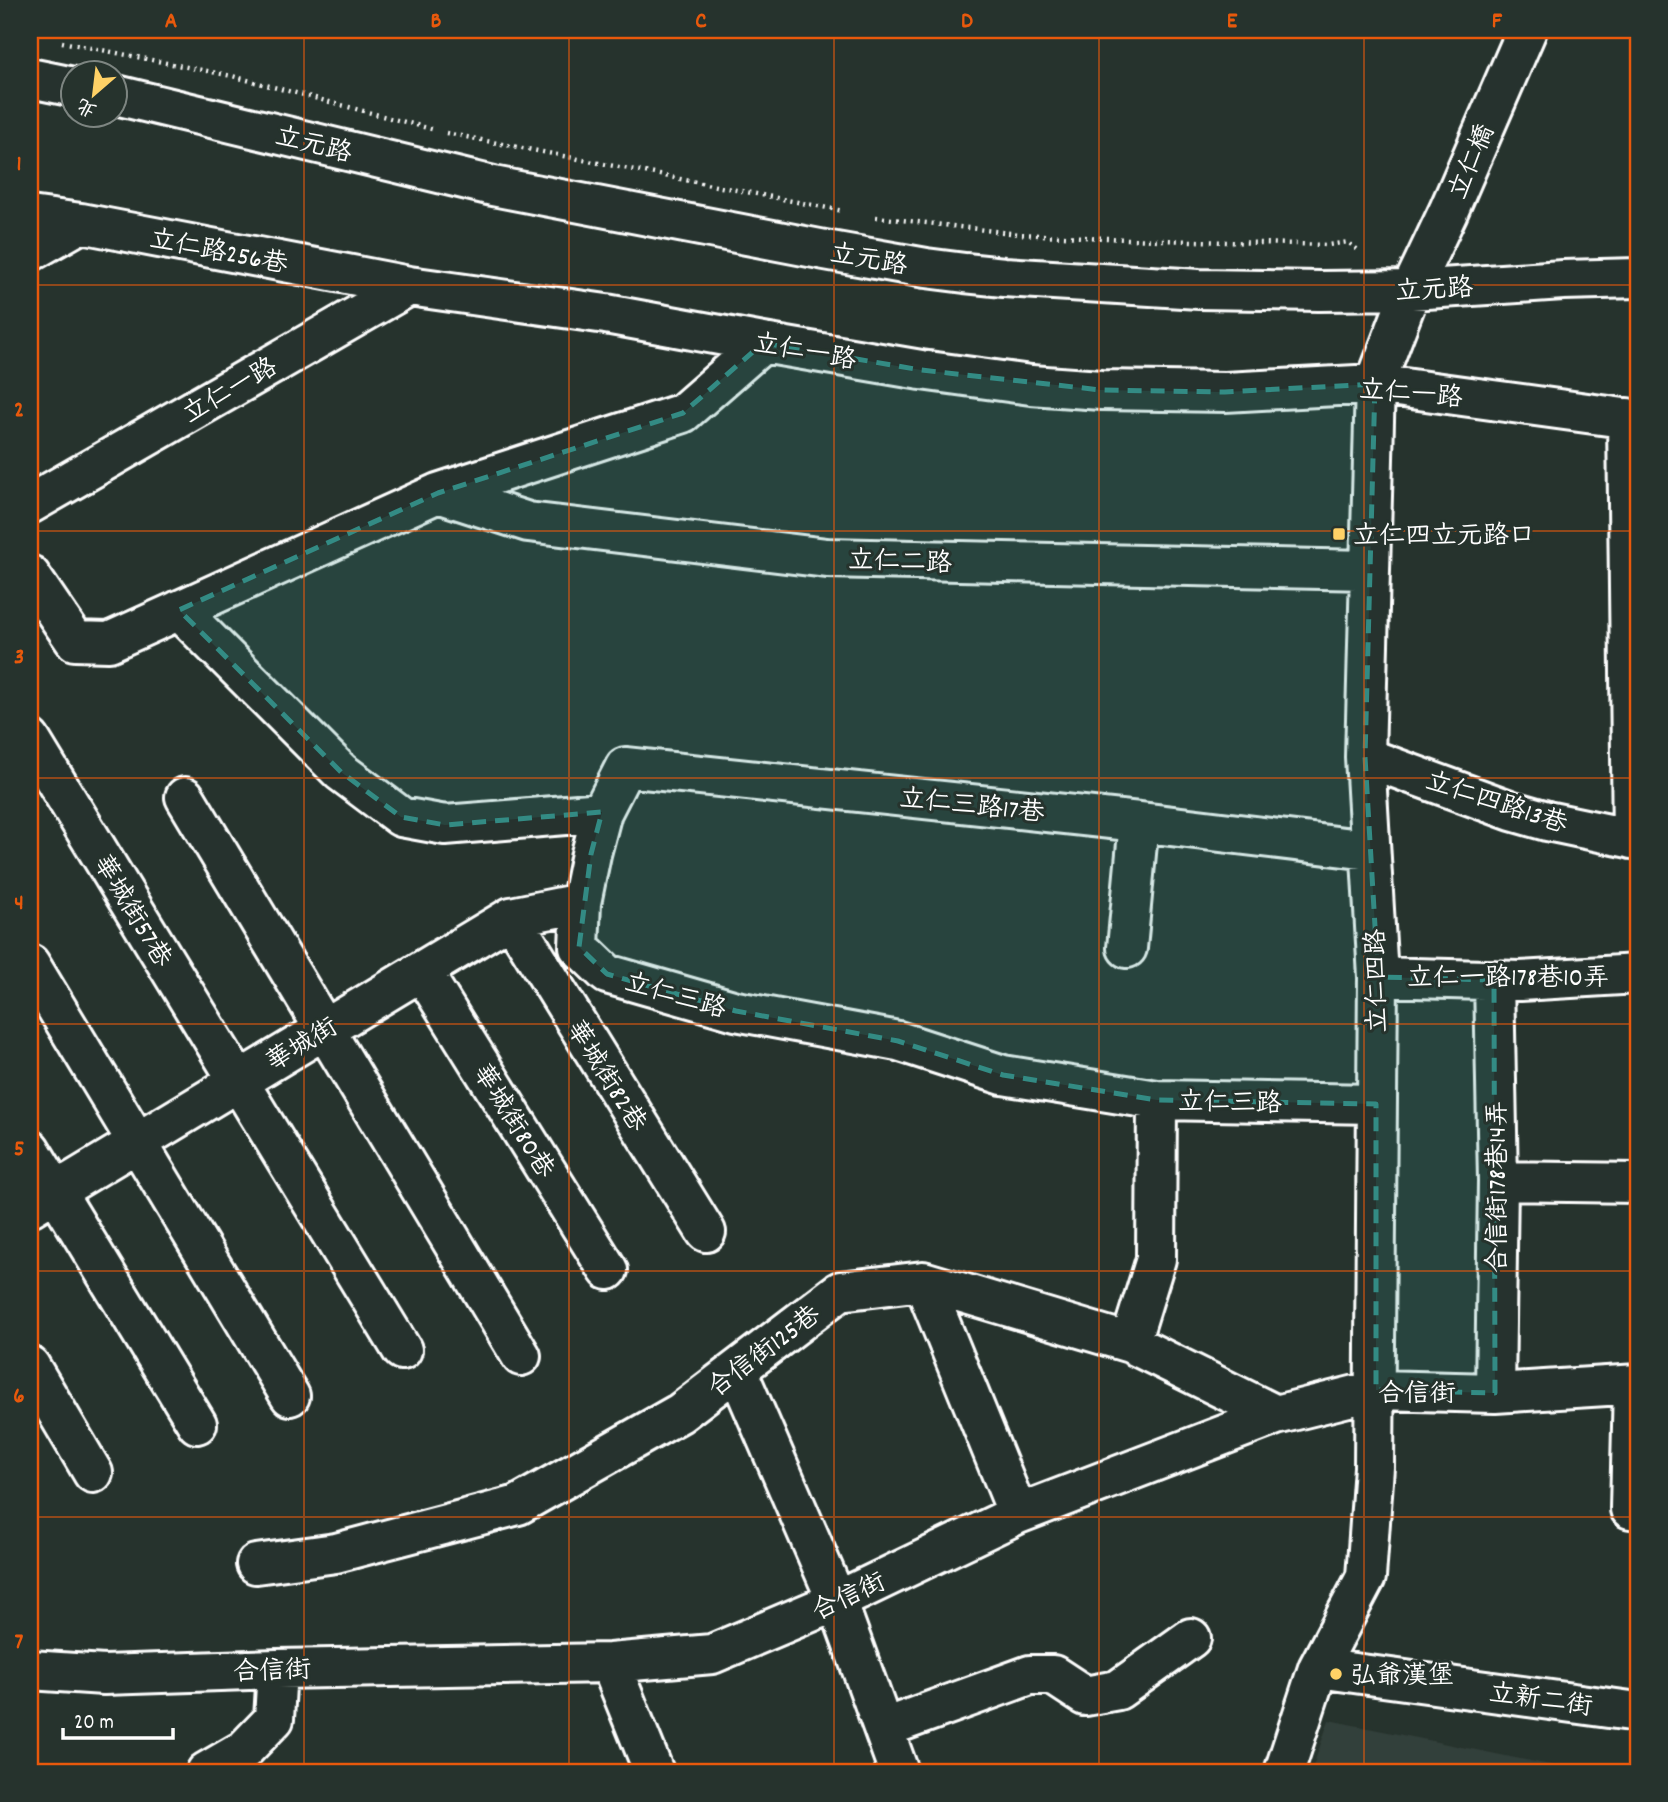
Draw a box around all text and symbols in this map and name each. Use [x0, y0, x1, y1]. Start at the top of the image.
text: A [165, 6, 177, 39]
text: B [431, 6, 442, 39]
text: C [695, 6, 707, 39]
text: D [961, 6, 973, 39]
text: E [1227, 6, 1238, 39]
text: F [1492, 6, 1503, 39]
north arrow [60, 60, 130, 130]
text: 北 [73, 90, 102, 122]
street label: 立元路 [271, 119, 355, 174]
street label: 立仁橋 [1441, 119, 1505, 206]
text: 1 [16, 149, 22, 182]
street label: 立仁路256巷 [146, 222, 291, 285]
street label: 立元路 [827, 236, 910, 286]
street label: 立元路 [1394, 271, 1474, 312]
street label: 立仁一路 [750, 326, 859, 381]
street label: 立仁一路 [176, 350, 285, 434]
street label: 立仁一路 [1357, 373, 1464, 418]
text: 2 [14, 395, 24, 428]
place label: 立仁四立元路口 [1353, 519, 1535, 556]
marker: 立仁四立元路口 [1331, 526, 1347, 542]
street label: 立仁二路 [847, 543, 952, 584]
text: 3 [14, 642, 24, 675]
street label: 立仁四路13巷 [1420, 764, 1572, 845]
street label: 立仁三路17巷 [897, 781, 1046, 833]
street label: 華城街57巷 [83, 848, 179, 975]
text: 4 [14, 888, 24, 921]
street label: 立仁四路 [1359, 929, 1398, 1033]
street label: 立仁一路178巷10弄 [1407, 961, 1609, 998]
street label: 立仁三路 [620, 965, 730, 1029]
street label: 華城街 [260, 1010, 346, 1082]
street label: 華城街82巷 [556, 1014, 654, 1140]
street label: 華城街80巷 [462, 1058, 562, 1186]
street label: 立仁三路 [1178, 1085, 1282, 1124]
street label: 合信街178巷14弄 [1481, 1101, 1518, 1273]
text: 5 [14, 1134, 24, 1167]
street label: 合信街125巷 [701, 1298, 829, 1408]
street label: 合信街 [1378, 1377, 1456, 1414]
text: 6 [13, 1381, 25, 1414]
street label: 合信街 [806, 1565, 893, 1631]
text: 7 [15, 1627, 24, 1660]
street label: 合信街 [232, 1653, 312, 1692]
place label: 弘爺漢堡 [1350, 1659, 1454, 1696]
marker: 弘爺漢堡 [1328, 1666, 1344, 1682]
street label: 立新二街 [1486, 1676, 1595, 1727]
scale bar [63, 1697, 173, 1741]
text: 20 m [74, 1709, 114, 1739]

